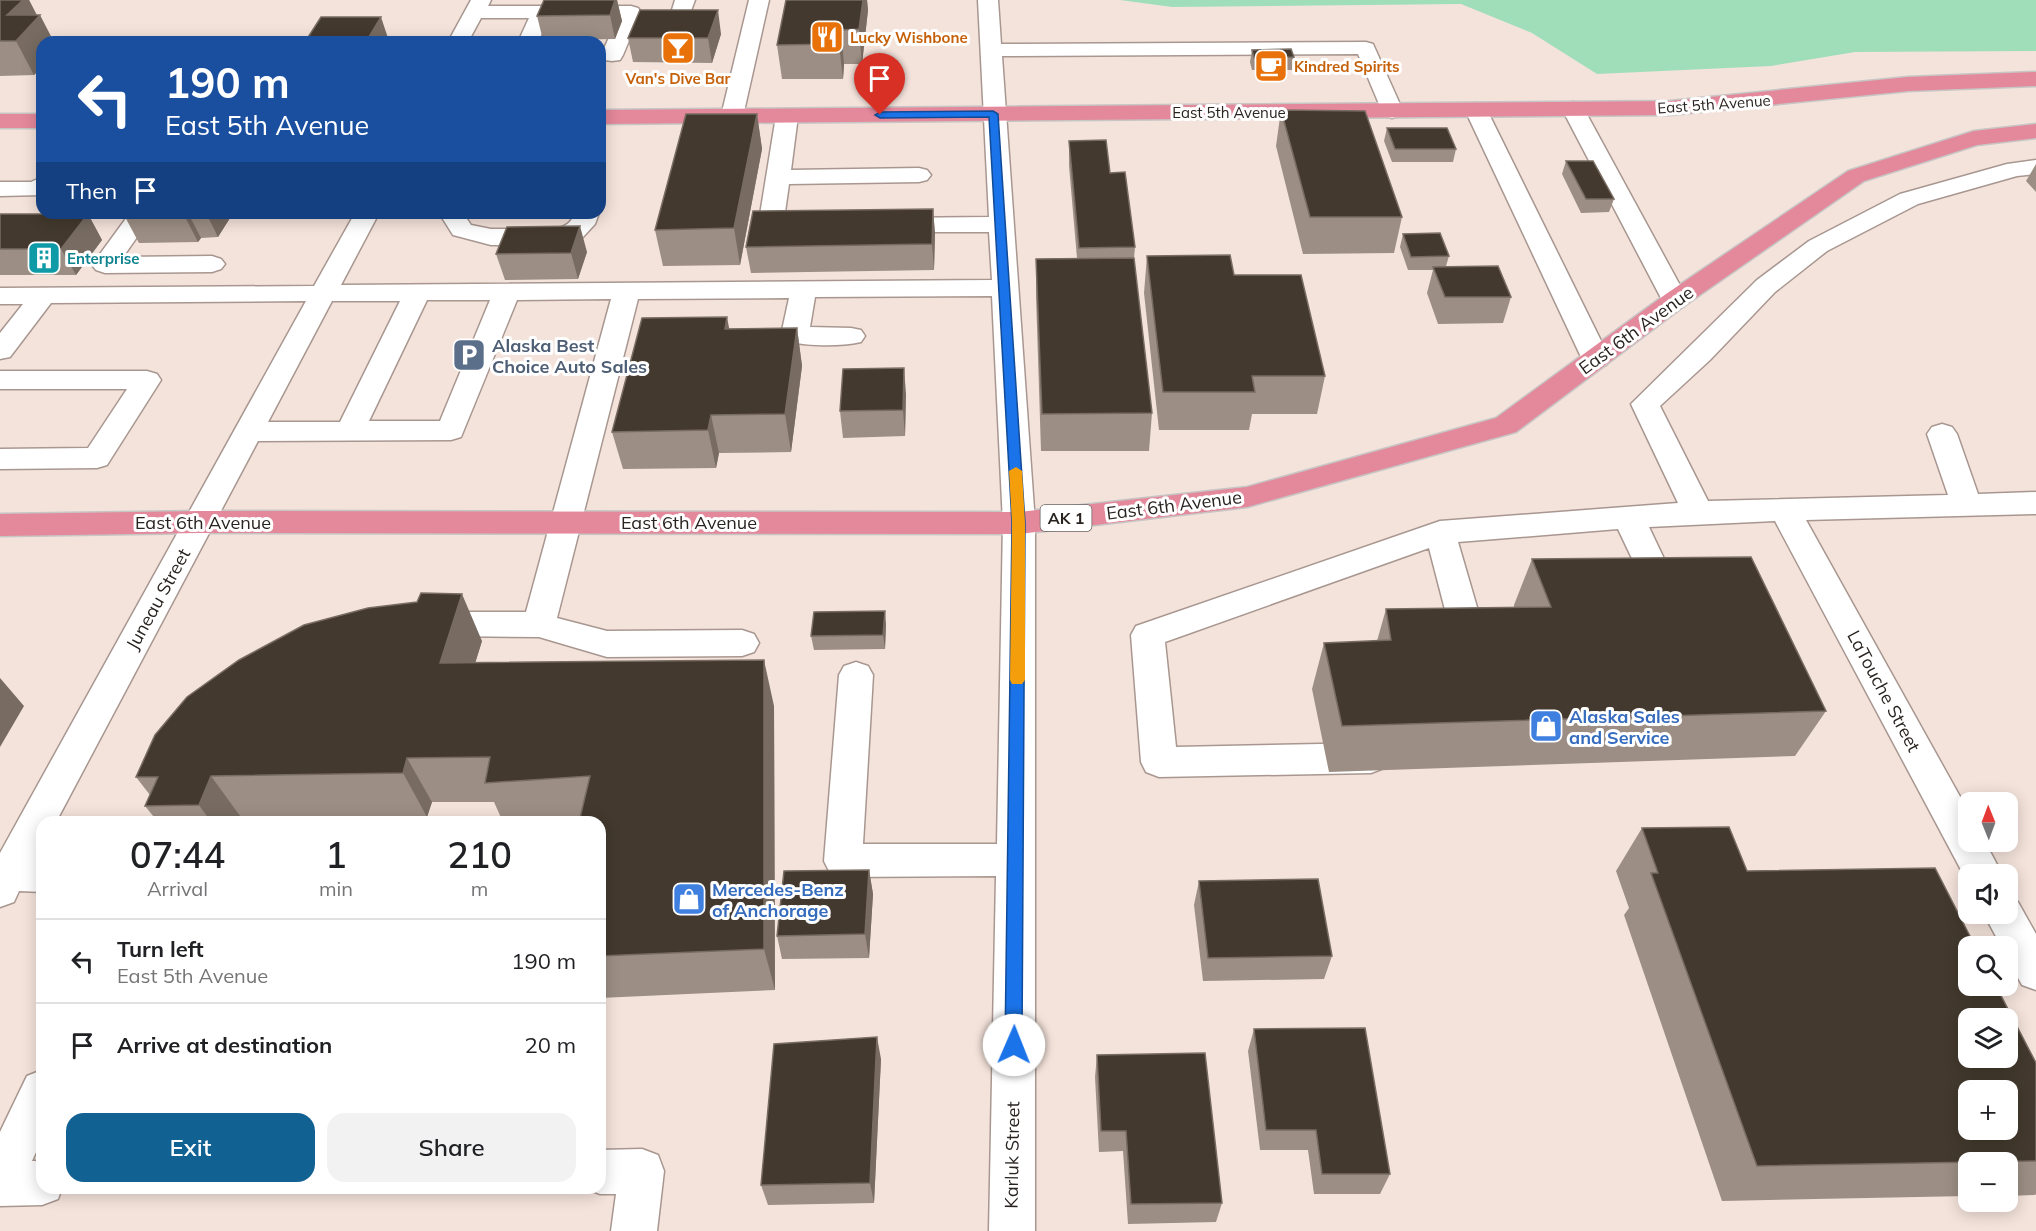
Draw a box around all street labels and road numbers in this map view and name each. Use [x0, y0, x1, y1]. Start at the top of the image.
street label: East 5th Avenue [1657, 91, 1771, 117]
street label: East 5th Avenue [1172, 103, 1286, 122]
street label: East 6th Avenue [1574, 281, 1698, 379]
street label: East 6th Avenue [1105, 485, 1243, 525]
road number: AK 1 [1040, 505, 1092, 531]
street label: East 6th Avenue [135, 511, 271, 534]
street label: East 6th Avenue [621, 511, 757, 534]
street label: Juneau Street [121, 544, 195, 654]
street label: LaTouche Street [1842, 626, 1926, 756]
street label: Karluk Street [1000, 1101, 1024, 1209]

